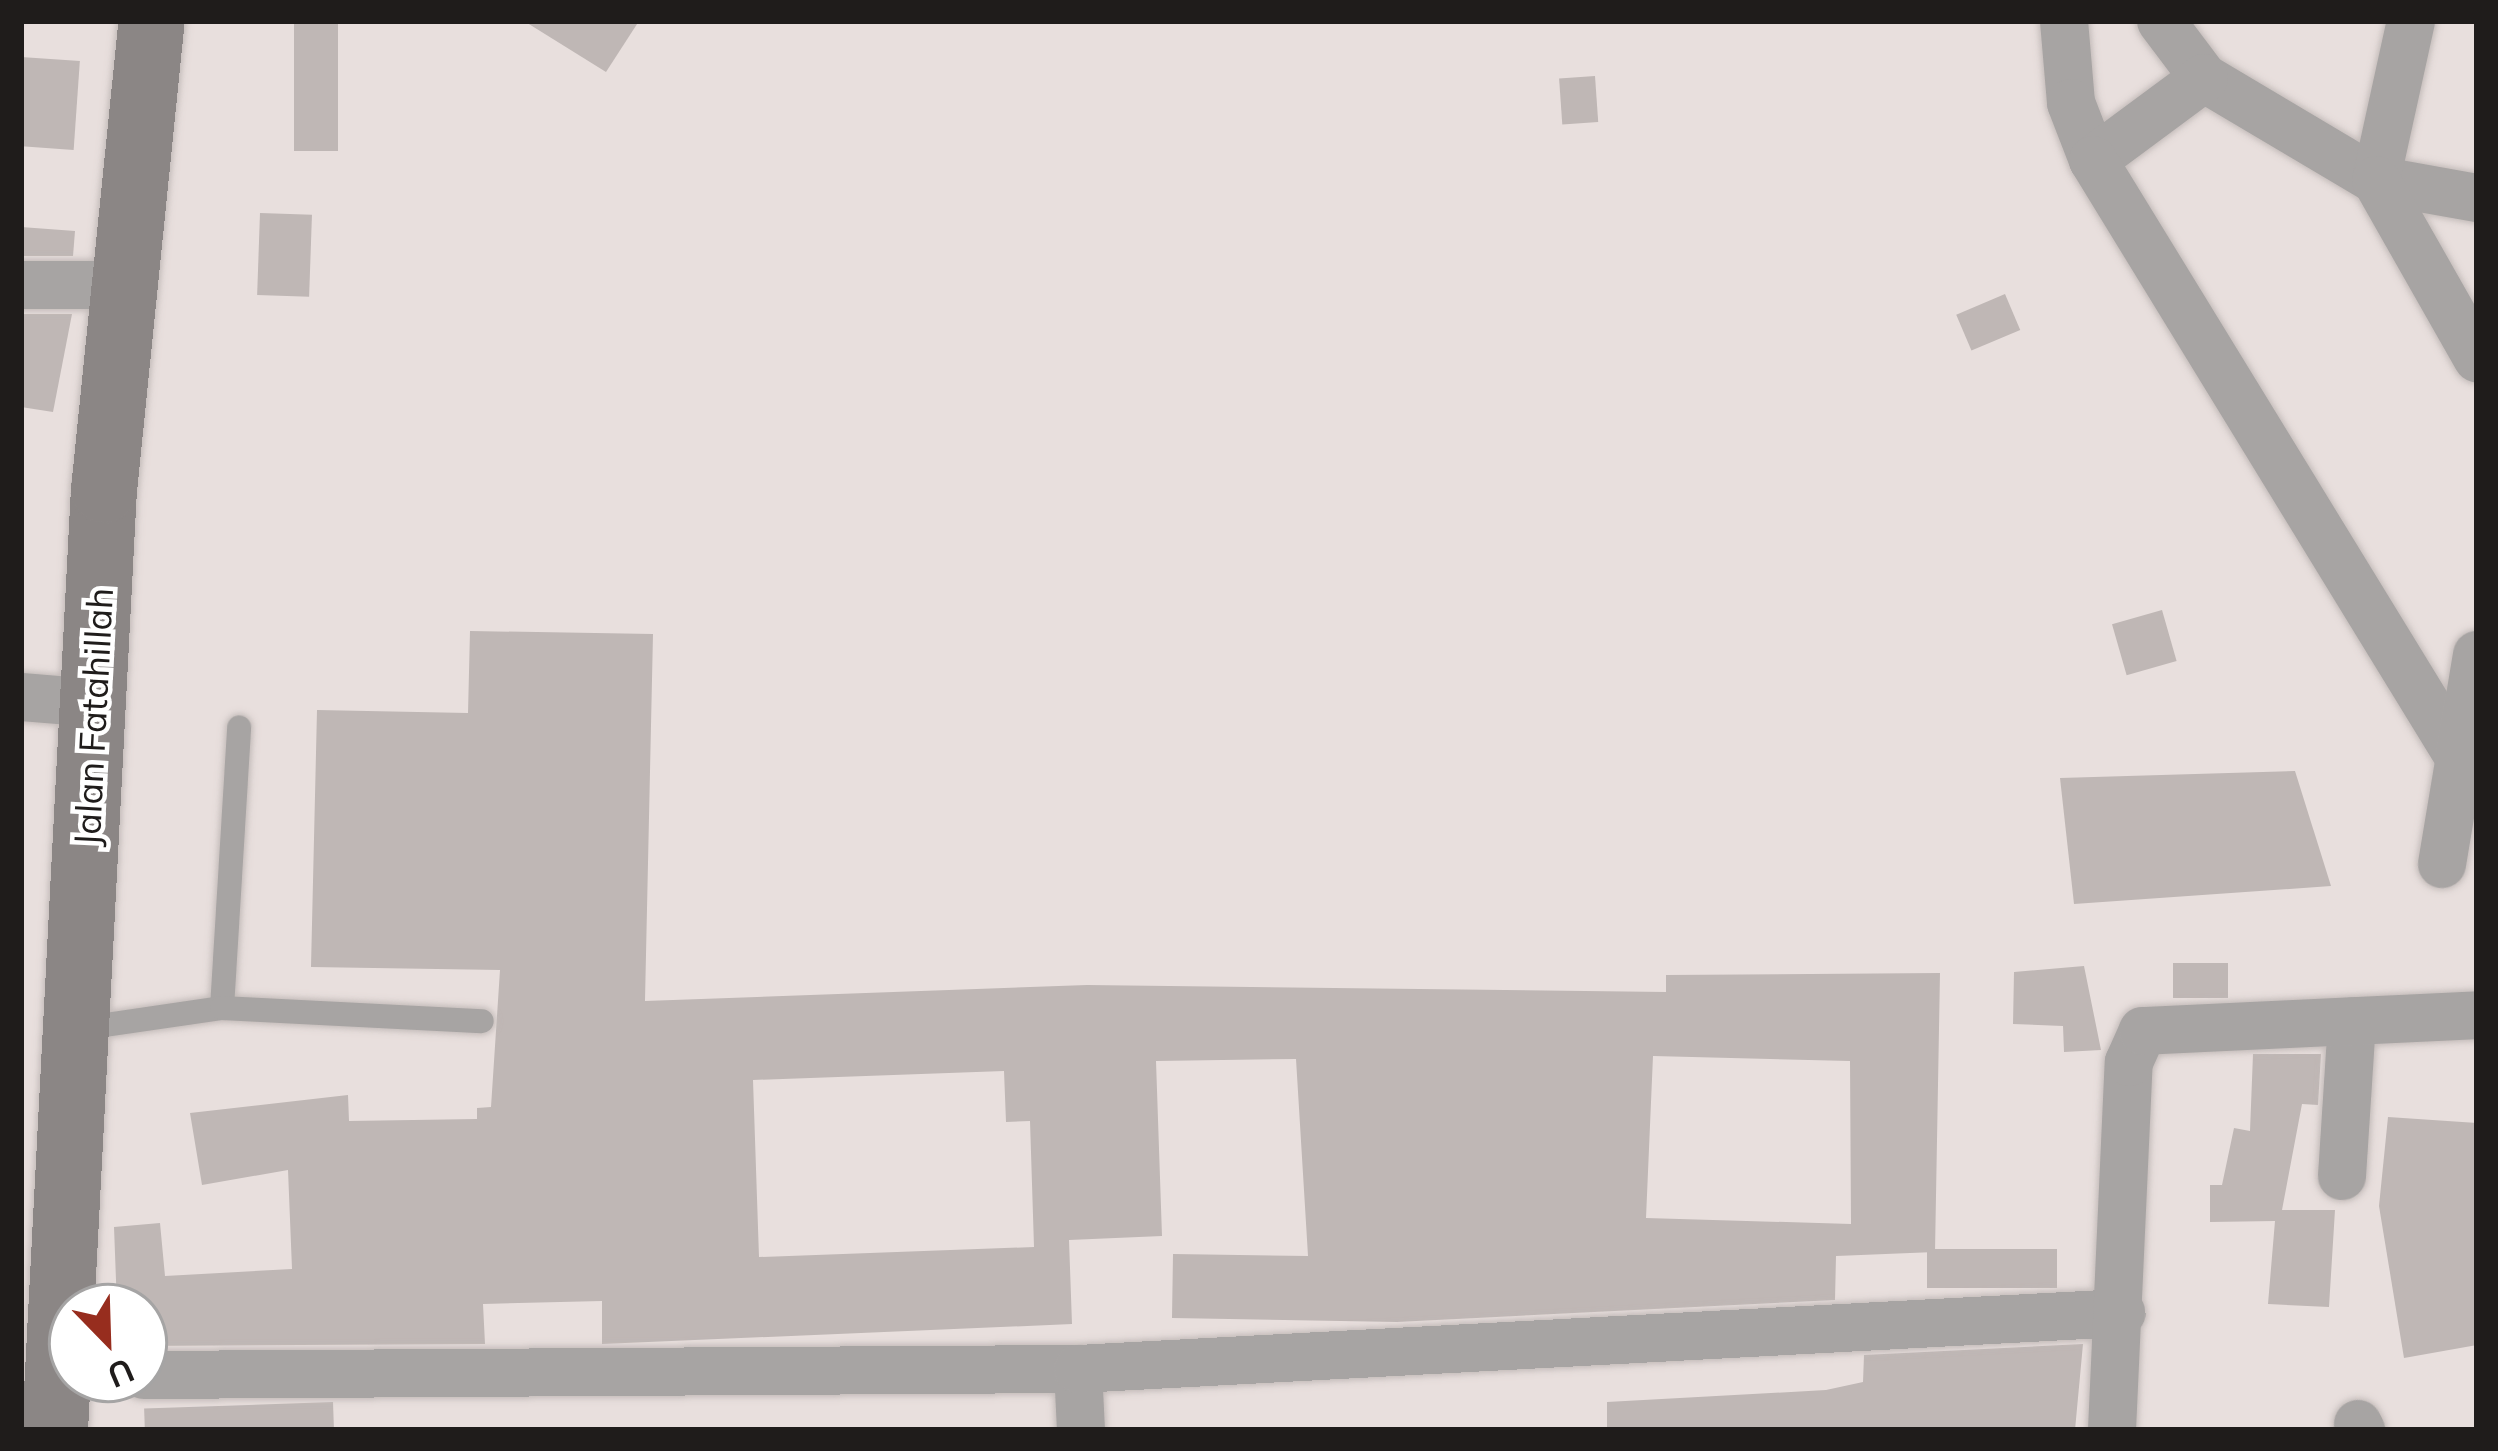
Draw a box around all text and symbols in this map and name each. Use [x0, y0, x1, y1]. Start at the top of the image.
street label: Jalan Fatahillah [65, 587, 121, 847]
north arrow [48, 1283, 168, 1403]
text: U [102, 1350, 140, 1397]

